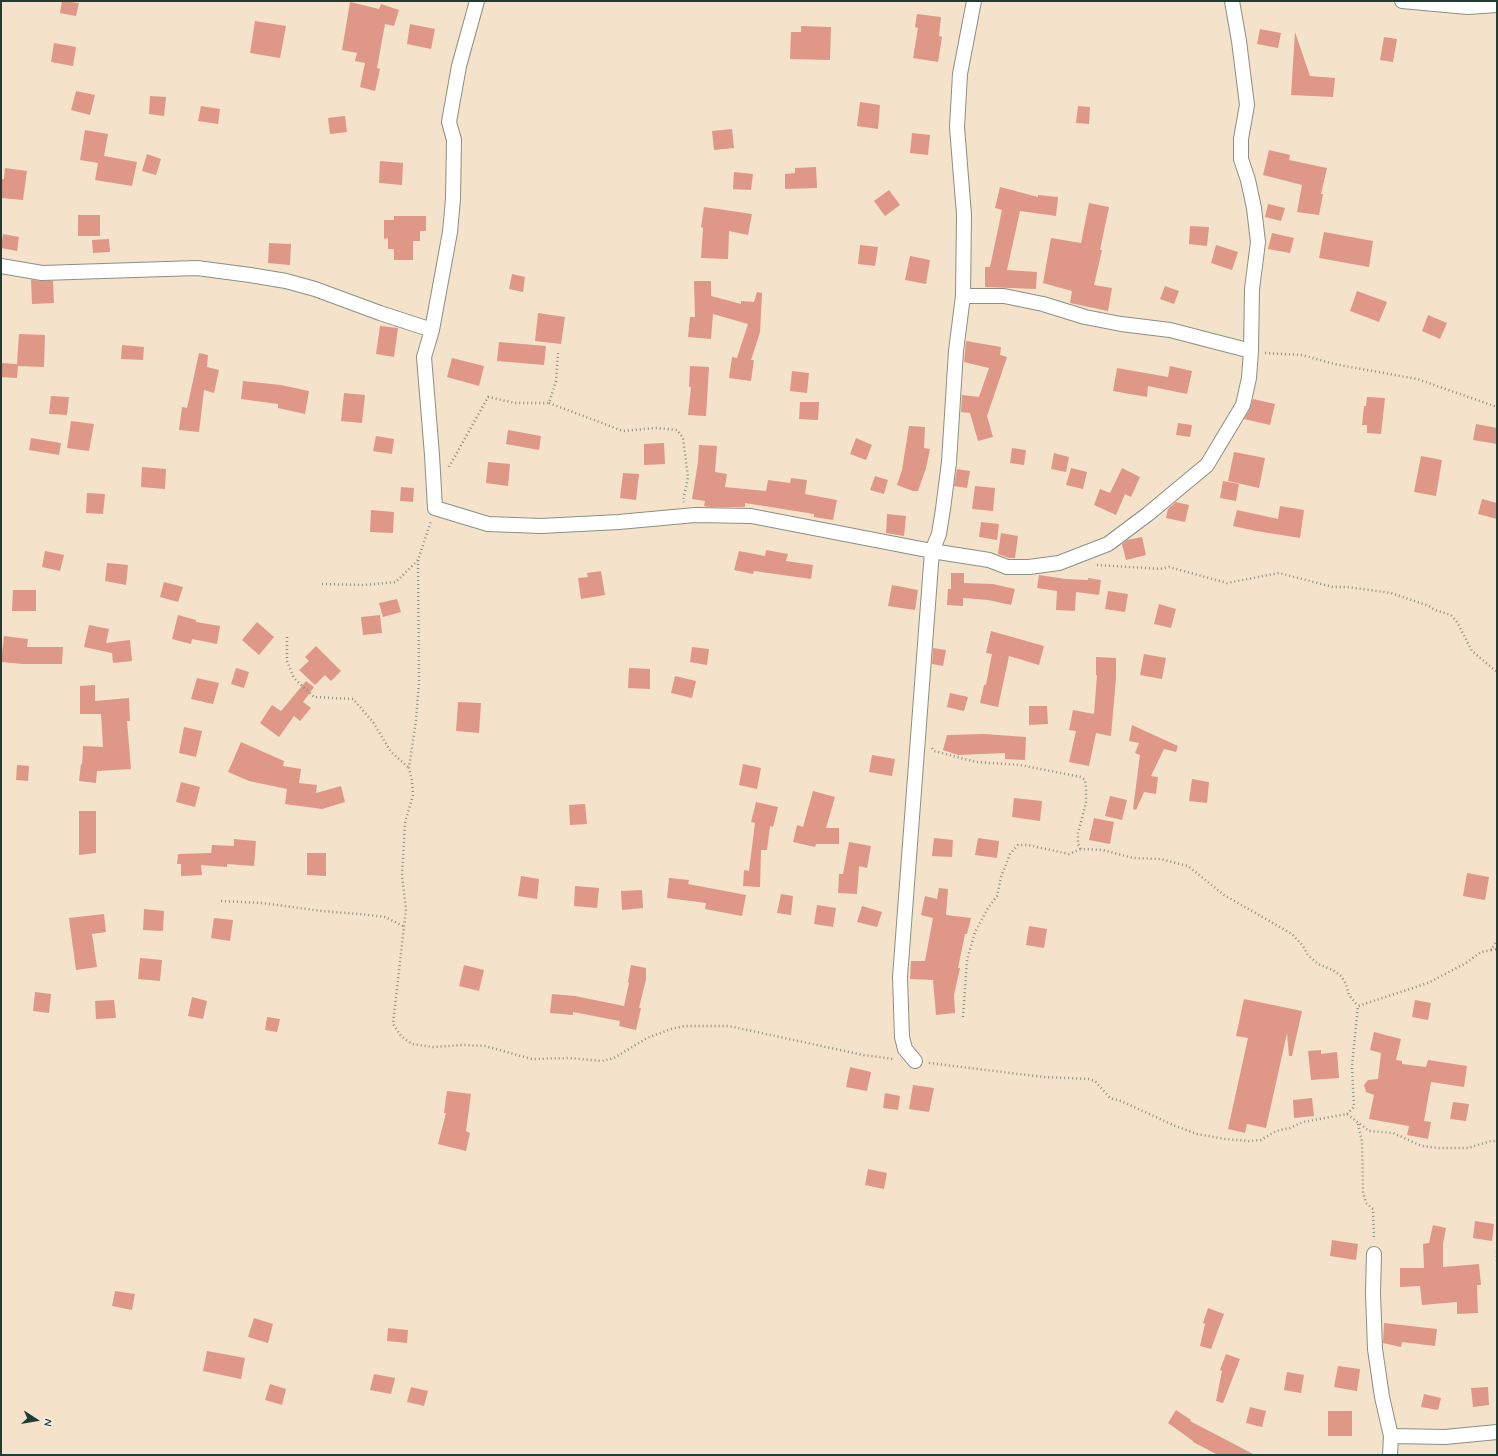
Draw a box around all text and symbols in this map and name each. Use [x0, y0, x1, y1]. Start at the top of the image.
north arrow [16, 1400, 56, 1440]
text: N [40, 1417, 55, 1428]

